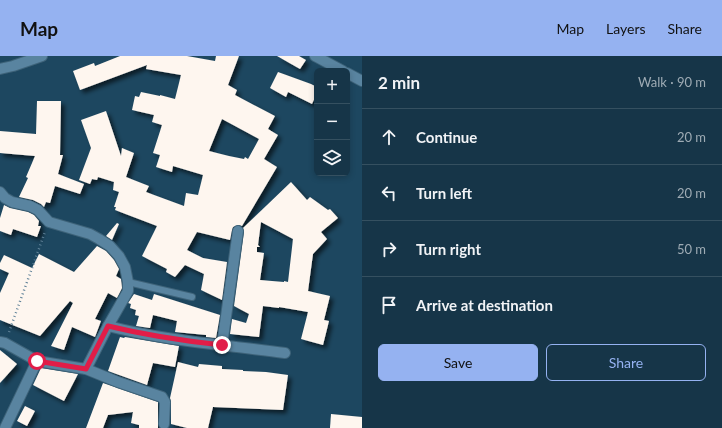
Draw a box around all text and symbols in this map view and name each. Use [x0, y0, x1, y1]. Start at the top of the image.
text: Map [20, 17, 58, 40]
text: Map [556, 20, 584, 37]
text: Layers [606, 20, 646, 37]
text: Share [668, 20, 702, 37]
map controls [314, 68, 350, 176]
button: + [314, 68, 350, 104]
text: 2 min [378, 72, 420, 93]
text: Walk · 90 m [638, 74, 706, 90]
button: − [314, 104, 350, 140]
icon: ahead [378, 126, 400, 148]
text: Continue [416, 128, 477, 146]
text: 20 m [677, 129, 706, 145]
button: layers [314, 140, 350, 176]
icon: left [378, 182, 400, 204]
text: Turn left [416, 184, 472, 202]
text: 20 m [677, 185, 706, 201]
icon: right [378, 238, 400, 260]
text: Turn right [416, 240, 481, 258]
text: 50 m [677, 241, 706, 257]
icon: arrive [378, 294, 400, 316]
text: Arrive at destination [416, 296, 553, 314]
route end [213, 336, 231, 354]
button: Save [378, 344, 538, 381]
button: Share [546, 344, 706, 381]
route start [28, 352, 46, 370]

